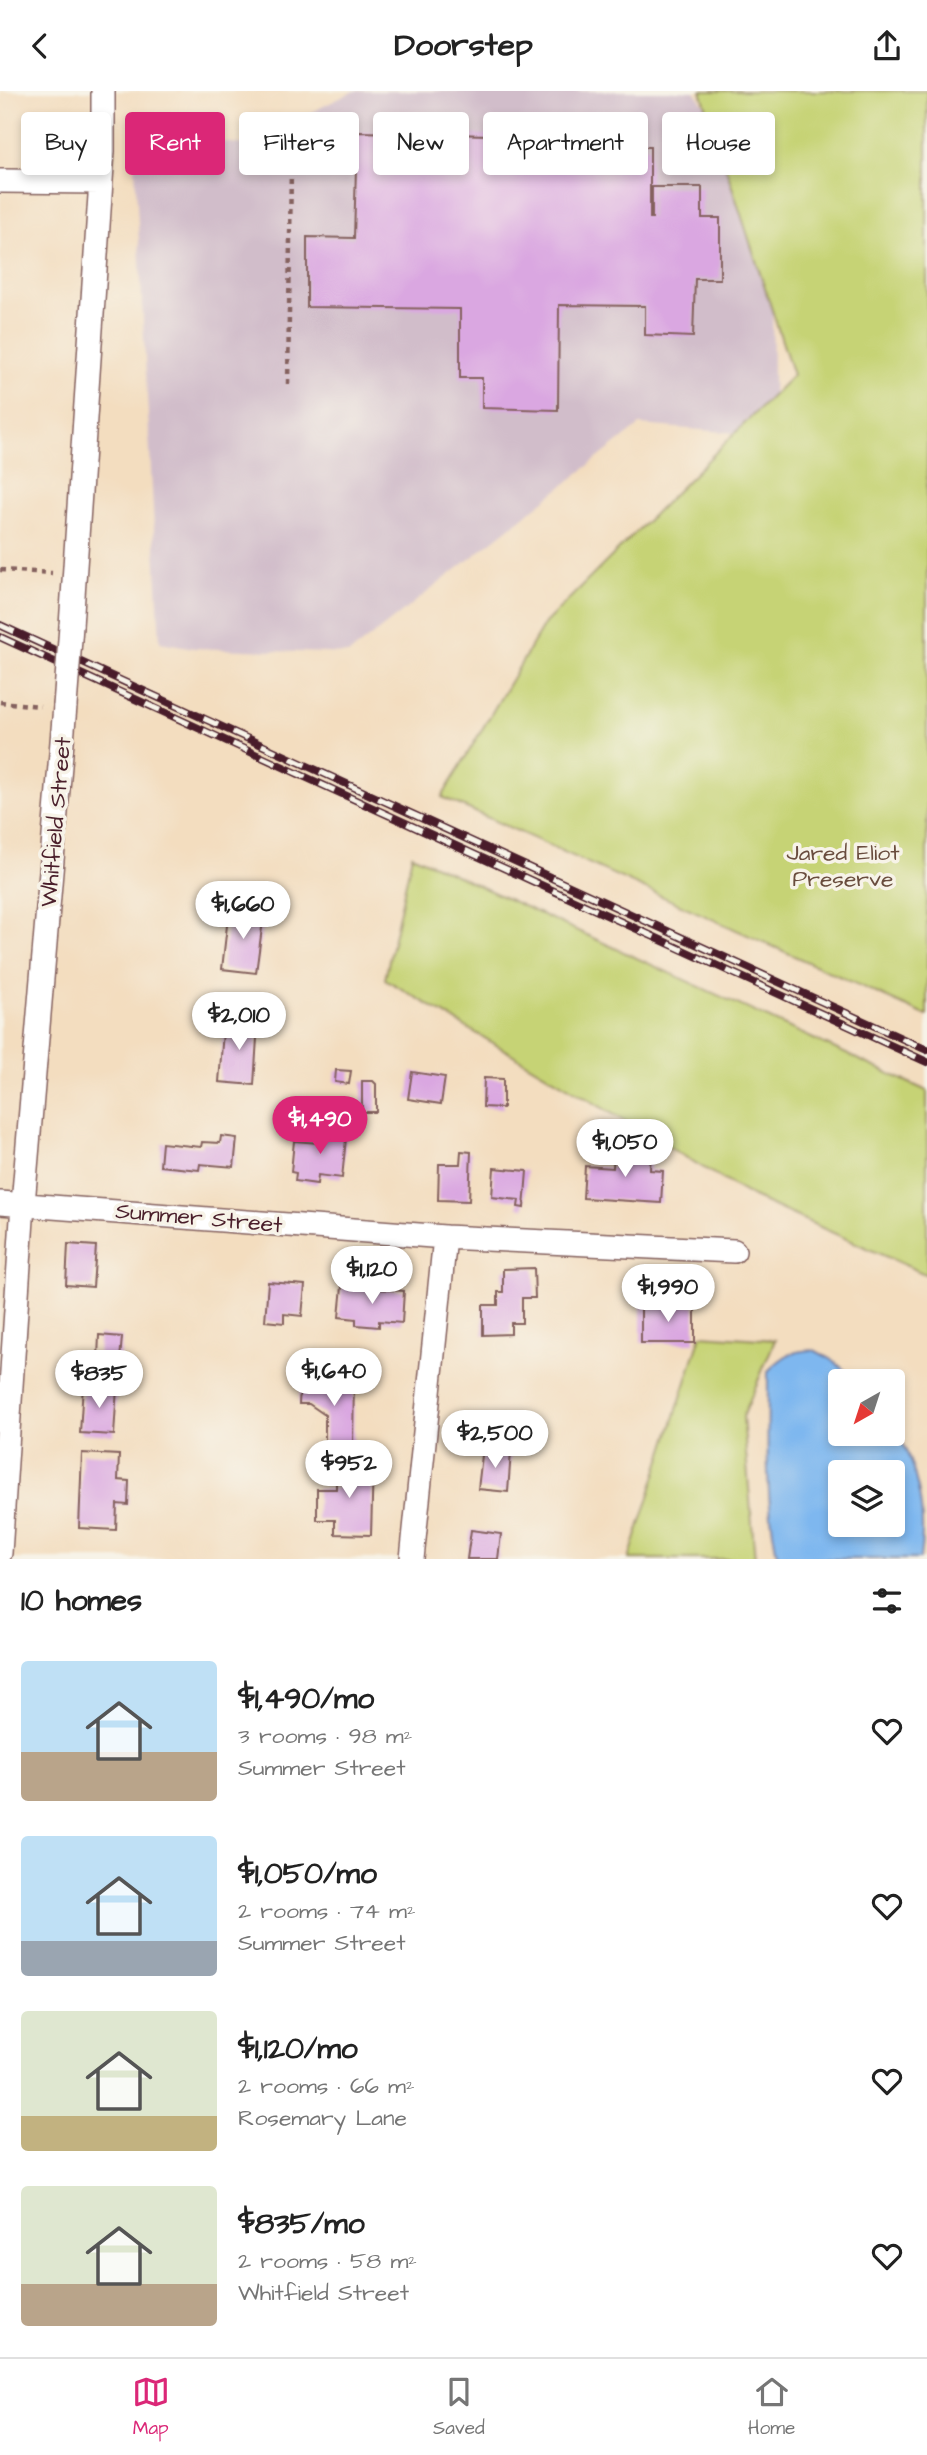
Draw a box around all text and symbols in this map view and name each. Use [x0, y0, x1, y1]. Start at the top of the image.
text: Doorstep [394, 23, 533, 68]
icon: back [21, 27, 59, 65]
icon: share [868, 27, 906, 65]
chip: Buy [21, 112, 111, 175]
chip: Rent [125, 112, 225, 175]
chip: Filters [239, 112, 359, 175]
chip: New [373, 112, 469, 175]
chip: Apartment [483, 112, 648, 175]
chip: House [662, 112, 775, 175]
street label: Whitfield Street [33, 735, 79, 909]
park label: Jared Eliot Preserve [787, 837, 900, 895]
pin: $1,660 [186, 881, 300, 941]
text: $1,660 [211, 888, 275, 920]
pin: $2,010 [182, 993, 296, 1052]
text: $2,010 [208, 999, 270, 1031]
pin: $1,490 [263, 1097, 377, 1156]
text: $1,490 [288, 1103, 352, 1135]
pin: $1,050 [568, 1119, 682, 1179]
text: $1,050 [592, 1126, 658, 1158]
street label: Summer Street [114, 1195, 285, 1241]
pin: $1,120 [315, 1247, 429, 1306]
text: $1,120 [347, 1253, 397, 1285]
pin: $1,990 [611, 1265, 725, 1324]
text: $1,990 [638, 1271, 698, 1303]
pin: $1,640 [277, 1349, 391, 1408]
pin: $835 [58, 1351, 140, 1410]
text: $1,640 [302, 1355, 366, 1387]
text: $835 [71, 1357, 127, 1389]
north arrow [828, 1369, 905, 1445]
map controls [828, 1369, 905, 1537]
pin: $2,500 [438, 1411, 552, 1470]
text: $2,500 [457, 1417, 533, 1449]
pin: $952 [308, 1441, 390, 1500]
text: $952 [321, 1447, 377, 1479]
button: layers [828, 1460, 905, 1537]
text: 10 homes [21, 1580, 142, 1622]
icon: filters [868, 1582, 906, 1620]
text: $1,490/mo [238, 1678, 374, 1720]
icon: home [77, 1689, 161, 1773]
icon: heart [868, 1712, 906, 1750]
text: 3 rooms · 98 m² [238, 1720, 412, 1752]
text: Summer Street [238, 1752, 406, 1784]
text: $1,050/mo [238, 1853, 377, 1895]
icon: home [77, 1864, 161, 1948]
icon: heart [868, 1887, 906, 1925]
text: 2 rooms · 74 m² [238, 1895, 416, 1927]
text: Summer Street [238, 1927, 406, 1959]
text: $1,120/mo [238, 2028, 358, 2070]
icon: home [77, 2039, 161, 2123]
icon: heart [868, 2062, 906, 2100]
text: 2 rooms · 66 m² [238, 2070, 415, 2102]
text: Rosemary Lane [238, 2102, 407, 2134]
text: $835/mo [238, 2203, 365, 2245]
icon: home [77, 2214, 161, 2298]
icon: heart [868, 2237, 906, 2275]
text: 2 rooms · 58 m² [238, 2245, 417, 2277]
text: Whitfield Street [238, 2277, 409, 2309]
tab: Map [132, 2373, 170, 2442]
tab: Saved [433, 2373, 485, 2442]
tab: Home [748, 2373, 795, 2442]

